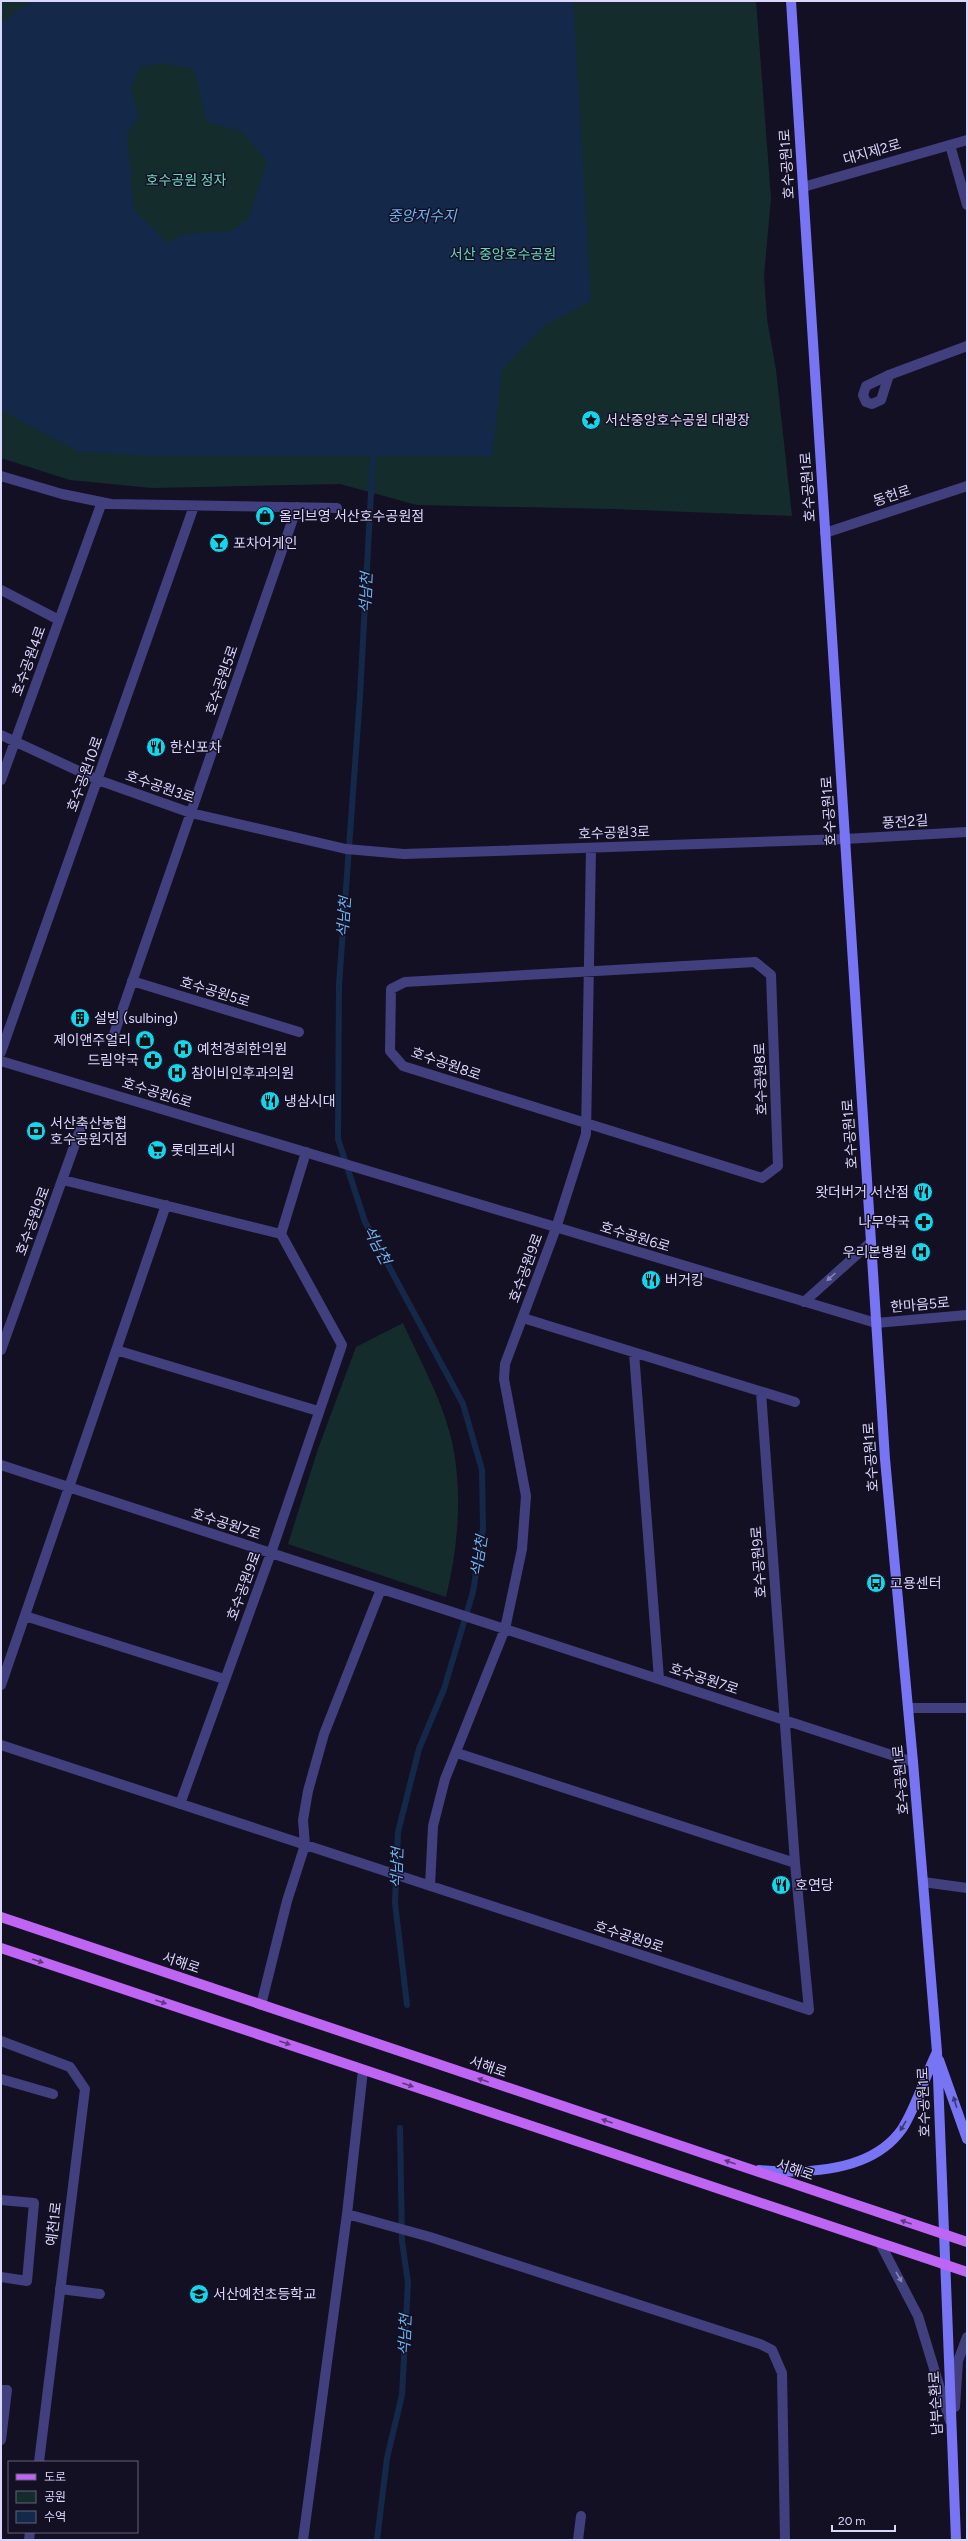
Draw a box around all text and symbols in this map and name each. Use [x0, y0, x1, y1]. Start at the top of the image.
street label: 호수공원1로 [776, 128, 798, 200]
street label: 대지제2로 [841, 136, 903, 168]
park label: 호수공원 정자 [146, 172, 226, 189]
water label: 중앙저수지 [387, 207, 458, 225]
park label: 서산 중앙호수공원 [450, 246, 556, 263]
place icon: 서산중앙호수공원 대광장 [580, 409, 602, 431]
place label: 서산중앙호수공원 대광장 [605, 412, 750, 429]
street label: 호수공원1로 [797, 451, 819, 523]
street label: 동헌로 [871, 482, 913, 510]
shop icon: 올리브영 서산호수공원점 [254, 505, 276, 527]
place label: 올리브영 서산호수공원점 [279, 508, 424, 525]
bar icon: 포차어게인 [208, 532, 230, 554]
place label: 포차어게인 [233, 535, 297, 552]
water label: 석남천 [356, 570, 376, 614]
street label: 호수공원4로 [9, 624, 50, 698]
street label: 호수공원5로 [202, 643, 242, 717]
street label: 호수공원10로 [63, 734, 107, 814]
restaurant icon: 한신포차 [145, 736, 167, 758]
place label: 한신포차 [170, 739, 222, 756]
street label: 호수공원3로 [123, 767, 197, 807]
street label: 호수공원1로 [818, 775, 840, 847]
street label: 풍전2길 [881, 812, 929, 832]
street label: 호수공원3로 [578, 823, 650, 843]
water label: 석남천 [334, 894, 355, 938]
street label: 호수공원5로 [178, 973, 252, 1011]
building icon: 설빙 (sulbing) [69, 1007, 91, 1029]
place label: 설빙 (sulbing) [94, 1010, 178, 1027]
shop icon: 제이앤주얼리 [134, 1029, 156, 1051]
place label: 제이앤주얼리 [54, 1032, 131, 1049]
hospital icon: 예천경희한의원 [172, 1038, 194, 1060]
place label: 예천경희한의원 [197, 1041, 287, 1058]
street label: 호수공원8로 [751, 1042, 771, 1116]
street label: 호수공원8로 [409, 1044, 483, 1084]
pharmacy icon: 드림약국 [142, 1049, 164, 1071]
place label: 드림약국 [87, 1052, 139, 1069]
hospital icon: 참이비인후과의원 [166, 1062, 188, 1084]
place label: 참이비인후과의원 [191, 1065, 294, 1082]
street label: 호수공원6로 [120, 1074, 194, 1112]
restaurant icon: 냉삼시대 [259, 1090, 281, 1112]
place label: 냉삼시대 [284, 1093, 336, 1110]
street label: 호수공원1로 [839, 1098, 861, 1170]
place label: 서산축산농협 호수공원지점 [50, 1115, 127, 1148]
bank icon: 서산축산농협 호수공원지점 [25, 1120, 47, 1142]
supermarket icon: 롯데프레시 [146, 1139, 168, 1161]
place label: 롯데프레시 [171, 1142, 235, 1159]
restaurant icon: 왓더버거 서산점 [912, 1181, 934, 1203]
street label: 호수공원9로 [13, 1184, 53, 1258]
place label: 왓더버거 서산점 [815, 1184, 909, 1201]
pharmacy icon: 나무약국 [913, 1211, 935, 1233]
place label: 나무약국 [858, 1214, 910, 1231]
street label: 호수공원6로 [598, 1218, 672, 1256]
water label: 석남천 [359, 1222, 396, 1269]
street label: 호수공원9로 [506, 1231, 546, 1305]
hospital icon: 우리본병원 [910, 1241, 932, 1263]
place label: 우리본병원 [843, 1244, 907, 1261]
restaurant icon: 버거킹 [640, 1269, 662, 1291]
place label: 버거킹 [665, 1272, 704, 1289]
one-way arrow [826, 1273, 836, 1282]
street label: 한마음5로 [890, 1294, 951, 1316]
street label: 호수공원1로 [860, 1421, 882, 1493]
street label: 호수공원7로 [189, 1505, 263, 1543]
street label: 호수공원9로 [748, 1525, 770, 1599]
water label: 석남천 [467, 1532, 491, 1578]
street label: 호수공원9로 [224, 1549, 264, 1623]
bus stop icon: 고용센터 [865, 1572, 887, 1594]
place label: 고용센터 [890, 1575, 942, 1592]
street label: 호수공원7로 [667, 1660, 741, 1698]
street label: 호수공원1로 [889, 1744, 913, 1816]
water label: 석남천 [387, 1845, 407, 1889]
restaurant icon: 호연당 [770, 1874, 792, 1896]
place label: 호연당 [795, 1877, 834, 1894]
street label: 호수공원9로 [592, 1918, 666, 1956]
street label: 서해로 [160, 1949, 202, 1977]
one-way arrow [32, 1958, 44, 1964]
one-way arrow [156, 1999, 168, 2005]
one-way arrow [279, 2041, 291, 2047]
street label: 서해로 [467, 2053, 509, 2081]
street label: 호수공원1로 [914, 2067, 934, 2137]
one-way arrow [477, 2076, 489, 2082]
one-way arrow [402, 2082, 414, 2088]
one-way arrow [951, 2095, 957, 2107]
one-way arrow [600, 2118, 612, 2124]
one-way arrow [900, 2120, 907, 2132]
street label: 서해로 [774, 2156, 816, 2184]
one-way arrow [723, 2159, 735, 2165]
street label: 예천1로 [43, 2201, 65, 2247]
one-way arrow [900, 2219, 912, 2225]
one-way arrow [895, 2271, 902, 2282]
school or university icon: 서산예천초등학교 [188, 2283, 210, 2305]
place label: 서산예천초등학교 [213, 2286, 316, 2303]
water label: 석남천 [395, 2312, 415, 2356]
street label: 남부순환로 [926, 2370, 946, 2436]
legend [8, 2461, 138, 2533]
text: 도로 [44, 2470, 66, 2484]
text: 공원 [44, 2490, 66, 2504]
scale bar [832, 2507, 895, 2533]
text: 수역 [44, 2510, 66, 2524]
text: 20 m [838, 2514, 866, 2528]

